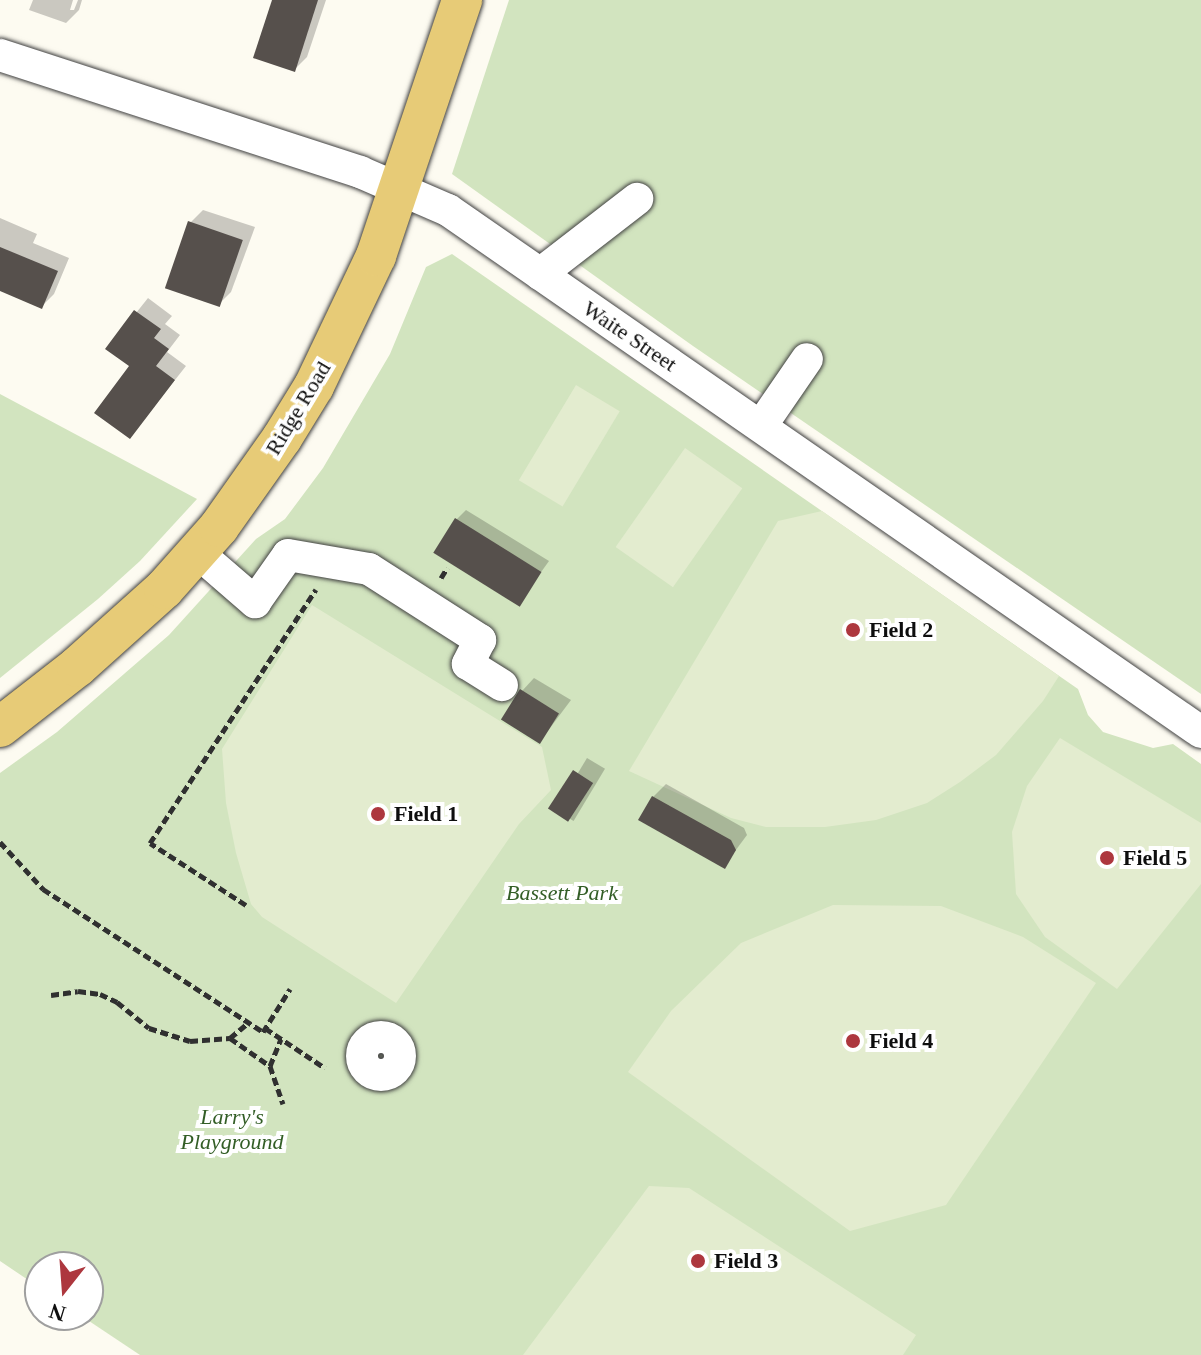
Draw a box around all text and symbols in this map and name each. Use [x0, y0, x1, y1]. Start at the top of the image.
street label: Waite Street [578, 295, 682, 377]
street label: Ridge Road [260, 356, 336, 460]
place label: Field 2 [869, 617, 933, 643]
marker: Field 2 [844, 621, 862, 639]
place label: Field 1 [394, 801, 458, 827]
marker: Field 1 [369, 805, 387, 823]
place label: Field 5 [1123, 845, 1187, 871]
marker: Field 5 [1098, 849, 1116, 867]
park label: Bassett Park [506, 880, 618, 906]
place label: Field 4 [869, 1028, 933, 1054]
marker: Field 4 [844, 1032, 862, 1050]
park label: Larry's Playground [180, 1103, 284, 1154]
place label: Field 3 [714, 1248, 778, 1274]
north arrow [24, 1251, 104, 1331]
marker: Field 3 [689, 1252, 707, 1270]
text: N [46, 1298, 69, 1327]

